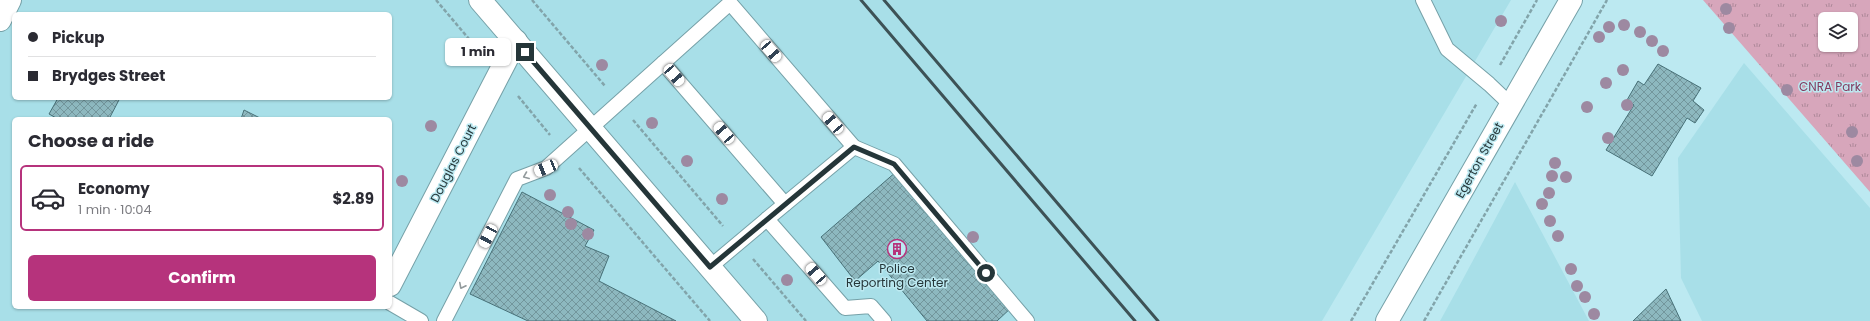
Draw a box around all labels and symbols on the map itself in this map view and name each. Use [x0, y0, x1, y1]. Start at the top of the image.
callout: 1 min [445, 38, 511, 66]
car [759, 38, 783, 64]
route end [516, 43, 534, 61]
car [662, 62, 686, 88]
park label: CNRA Park [1799, 78, 1862, 95]
car [821, 110, 845, 136]
street label: Egerton Street [1451, 119, 1507, 201]
car [712, 120, 736, 146]
street label: Douglas Court [426, 121, 480, 205]
car [533, 158, 559, 178]
one-way arrow [522, 171, 529, 179]
car [477, 223, 499, 249]
building icon: Police Reporting Center [886, 238, 908, 260]
place label: Police Reporting Center [846, 260, 949, 291]
car [804, 261, 828, 287]
route start [977, 264, 995, 282]
one-way arrow [459, 282, 466, 290]

